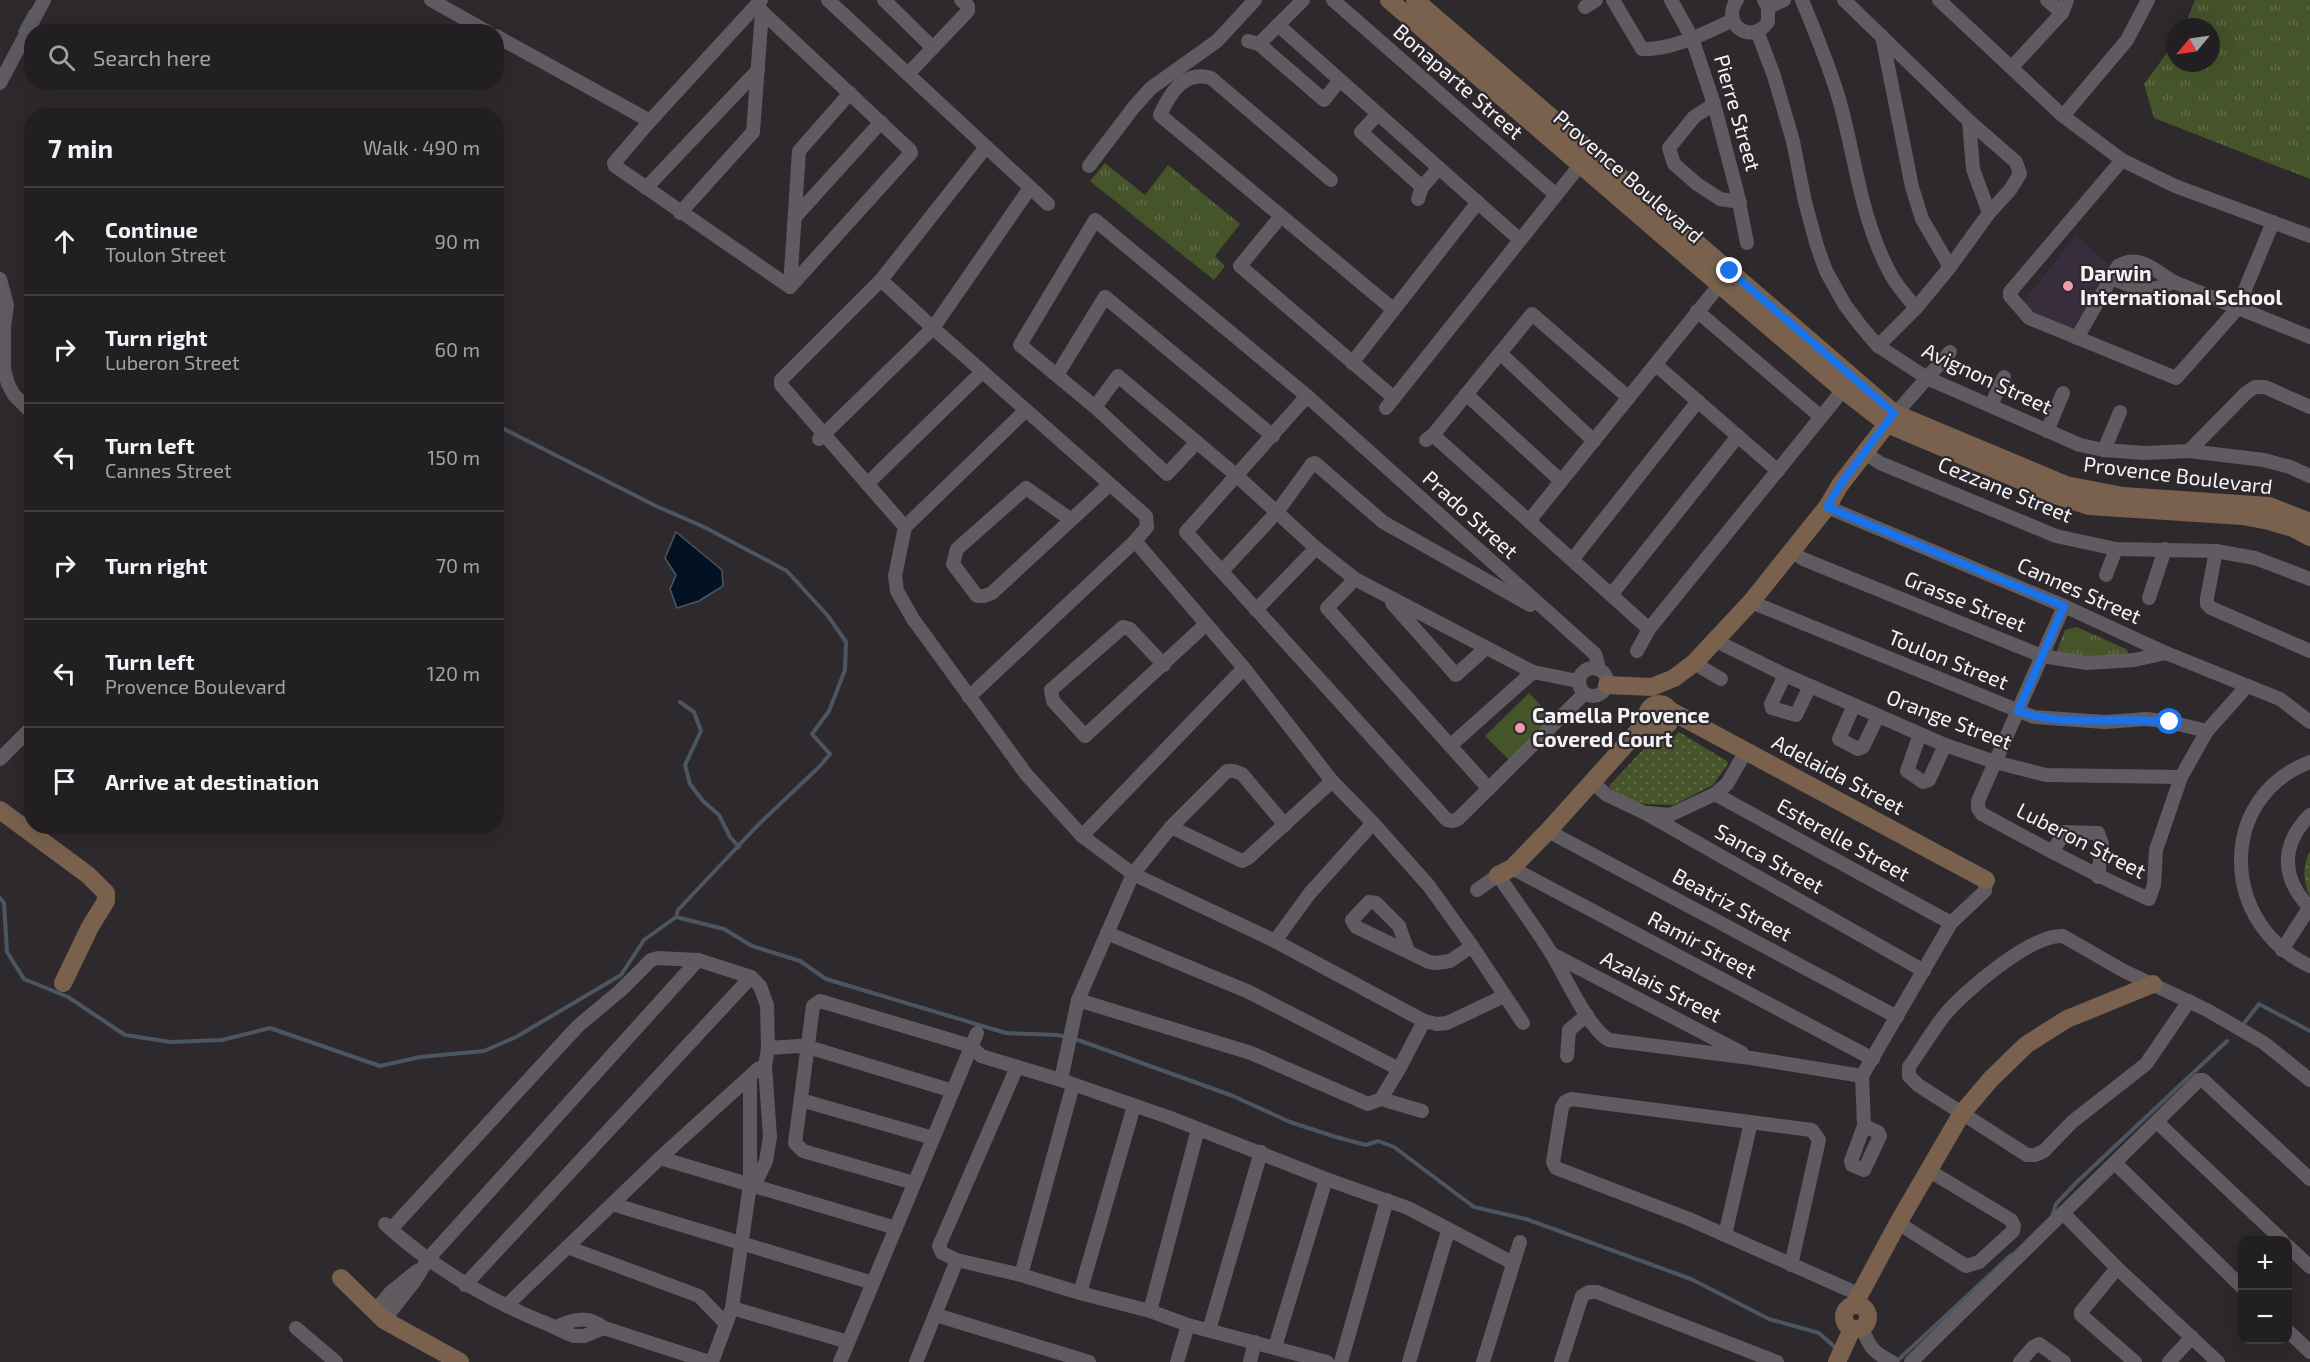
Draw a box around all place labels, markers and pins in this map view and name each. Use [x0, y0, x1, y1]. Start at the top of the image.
place label: Darwin International School [2080, 260, 2283, 309]
marker: Darwin International School [2061, 279, 2075, 293]
place label: Camella Provence Covered Court [1532, 702, 1710, 751]
marker: Camella Provence Covered Court [1513, 721, 1527, 735]

